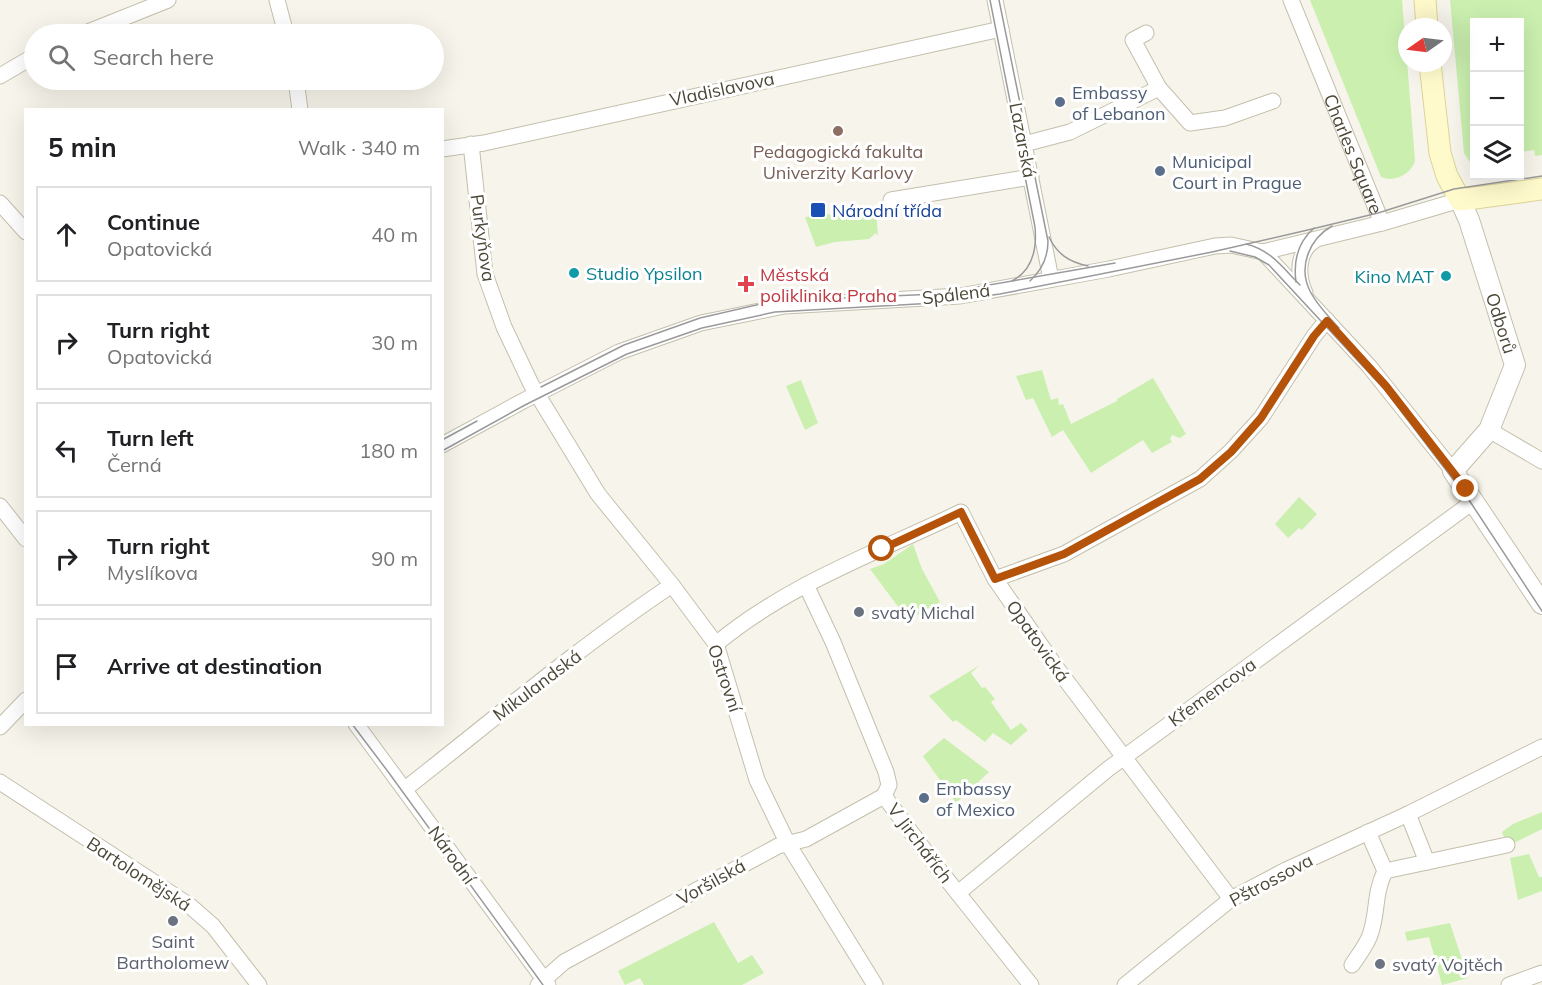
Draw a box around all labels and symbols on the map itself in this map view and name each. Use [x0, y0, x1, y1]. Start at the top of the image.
north arrow [1398, 18, 1452, 72]
street label: Vladislavova [668, 67, 776, 111]
place label: Embassy of Lebanon [1072, 81, 1165, 125]
street label: Charles Square [1319, 90, 1388, 217]
marker: Embassy of Lebanon [1053, 95, 1067, 109]
street label: Lazarská [1004, 100, 1042, 180]
marker: Pedagogická fakulta Univerzity Karlovy [831, 124, 845, 138]
place label: Pedagogická fakulta Univerzity Karlovy [753, 140, 923, 184]
place label: Municipal Court in Prague [1172, 150, 1302, 194]
marker: Municipal Court in Prague [1153, 164, 1167, 178]
street label: Purkyňova [465, 193, 501, 283]
place label: Národní třída [832, 199, 942, 222]
marker: Národní třída [809, 201, 827, 219]
place label: Studio Ypsilon [586, 262, 703, 285]
place label: Městská poliklinika Praha [760, 263, 897, 307]
place label: Kino MAT [1355, 265, 1434, 288]
marker: Studio Ypsilon [567, 266, 581, 280]
marker: Kino MAT [1439, 269, 1453, 283]
marker: Městská poliklinika Praha [737, 275, 755, 293]
street label: Spálená [921, 278, 991, 310]
street label: Odborů [1481, 290, 1522, 356]
route end [1452, 475, 1478, 501]
route start [868, 535, 894, 561]
street label: Opatovická [1001, 596, 1075, 686]
place label: svatý Michal [871, 601, 975, 624]
marker: svatý Michal [852, 605, 866, 619]
street label: Ostrovní [703, 641, 748, 716]
street label: Mikulandská [488, 644, 586, 726]
street label: Křemencova [1164, 652, 1260, 732]
place label: Embassy of Mexico [936, 777, 1015, 821]
marker: Embassy of Mexico [917, 791, 931, 805]
street label: V Jirchářích [882, 798, 958, 888]
street label: Národní [423, 821, 482, 890]
street label: Bartolomějská [82, 832, 196, 916]
street label: Pštrossova [1225, 848, 1317, 912]
street label: Voršilská [673, 854, 749, 910]
marker: Saint Bartholomew [166, 914, 180, 928]
place label: Saint Bartholomew [117, 930, 230, 974]
place label: svatý Vojtěch [1392, 953, 1503, 976]
marker: svatý Vojtěch [1373, 957, 1387, 971]

